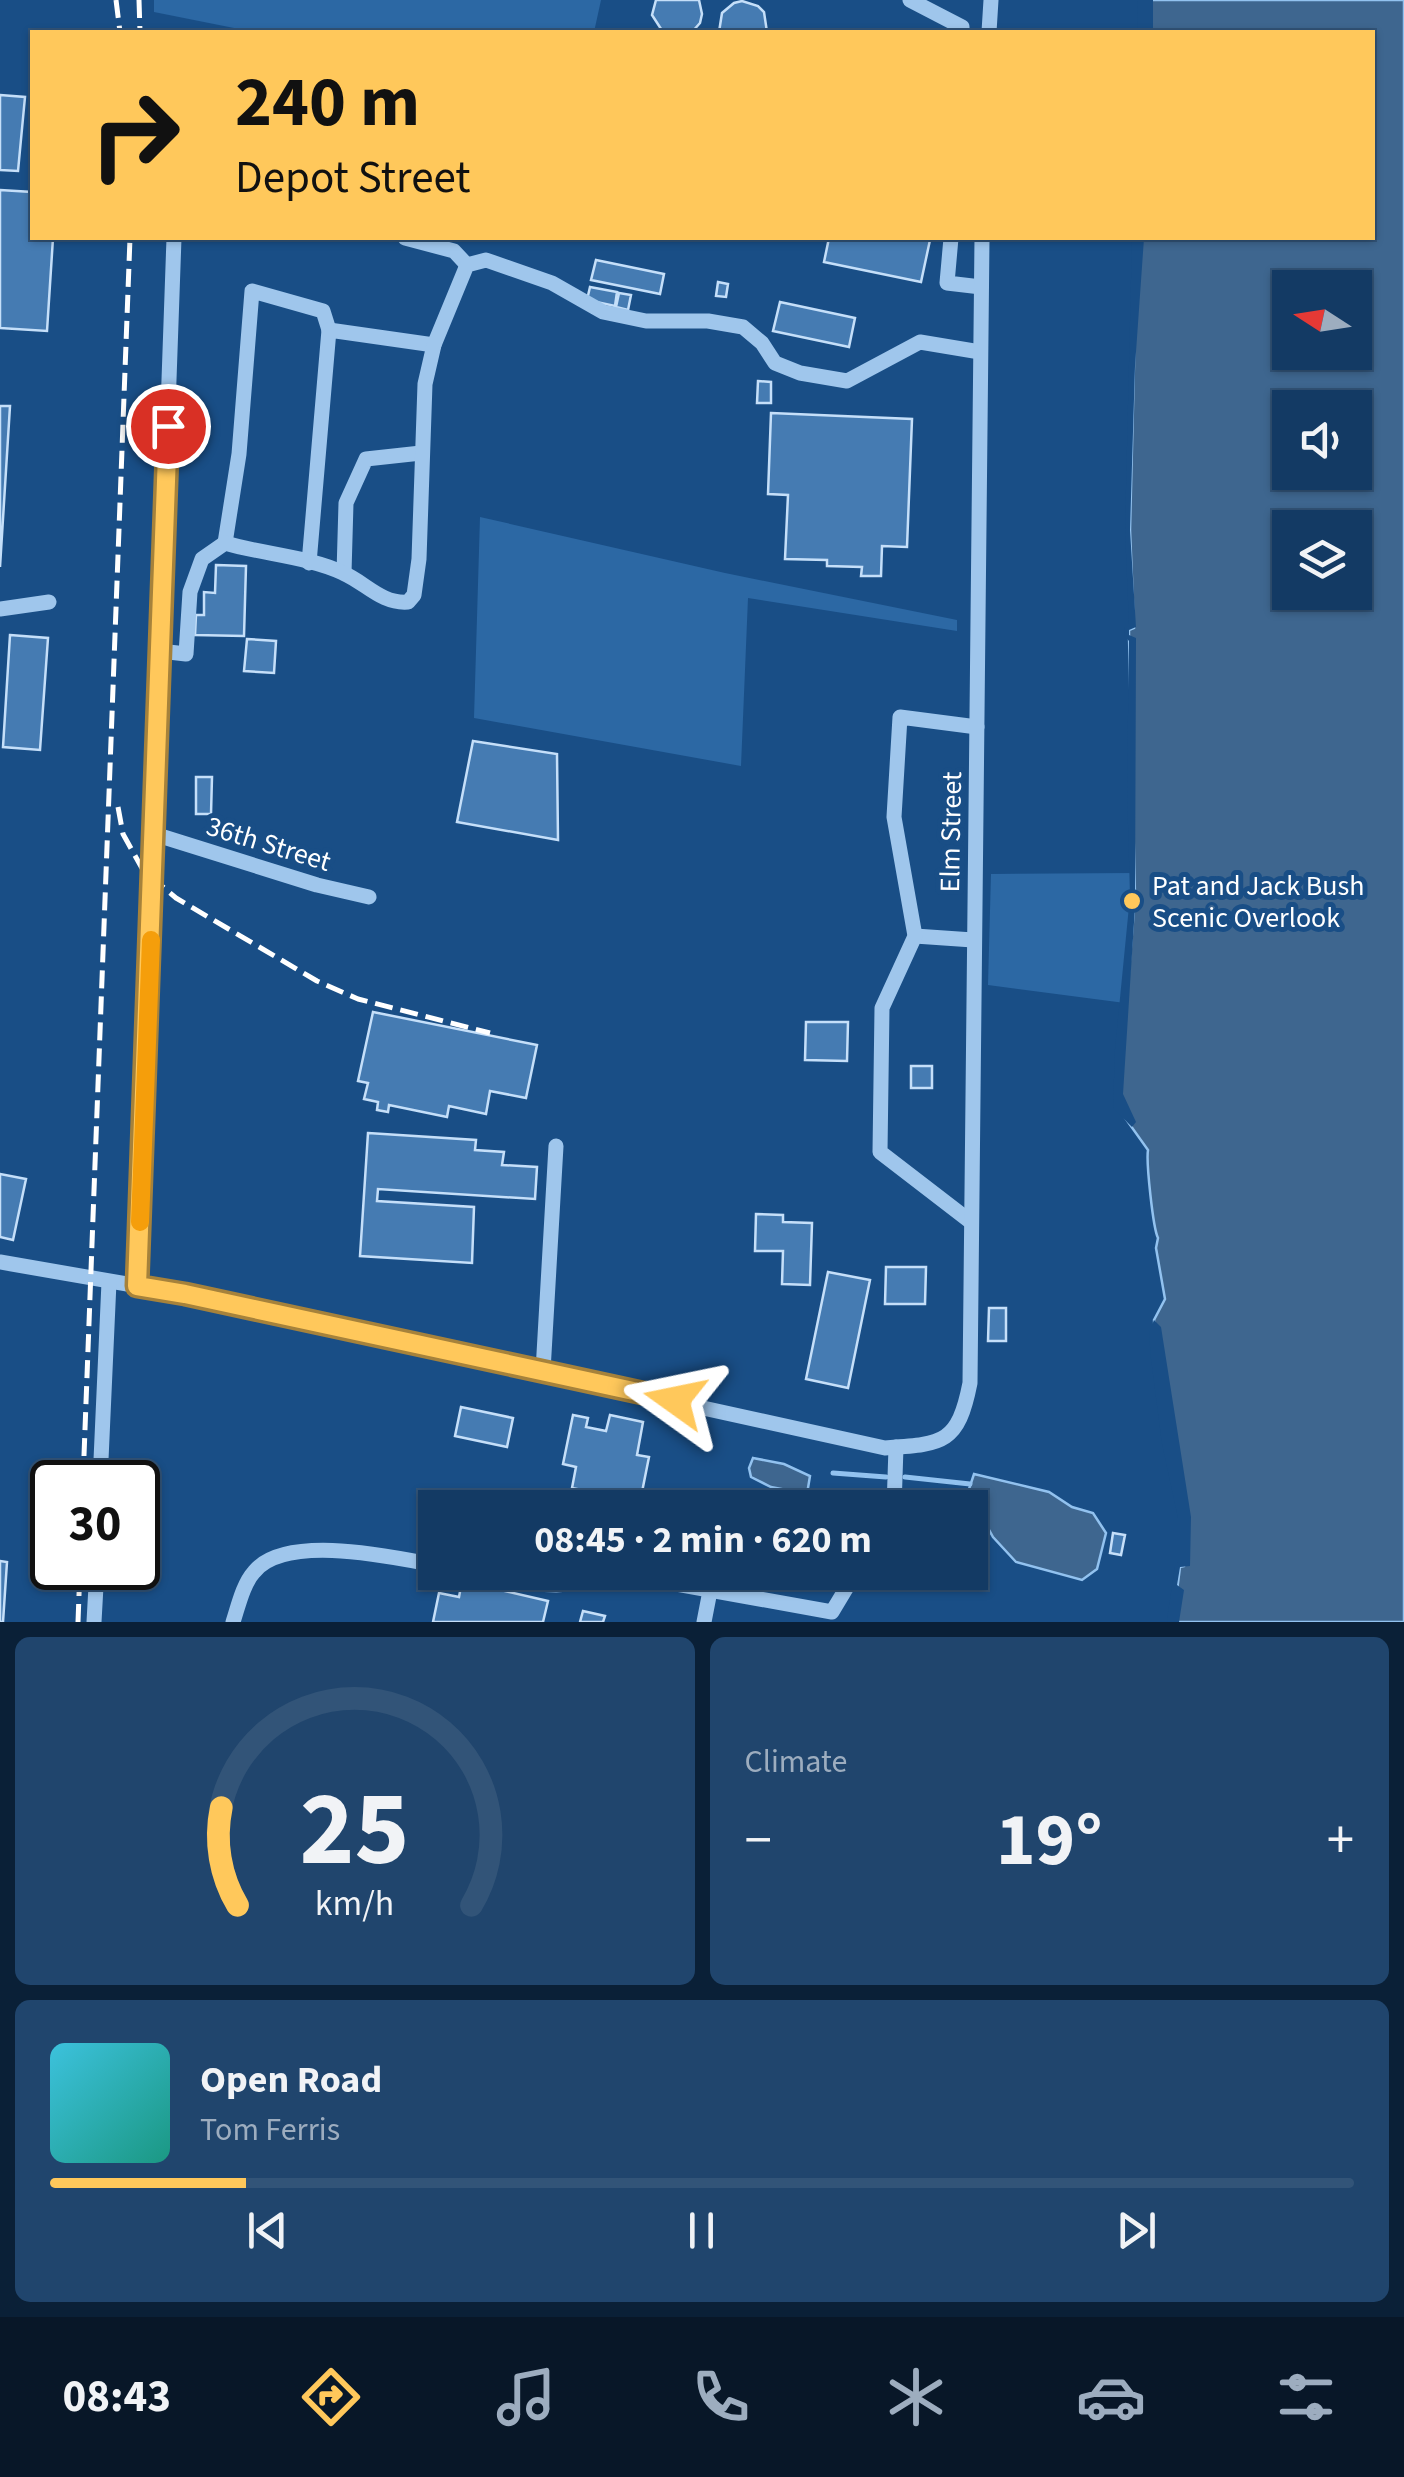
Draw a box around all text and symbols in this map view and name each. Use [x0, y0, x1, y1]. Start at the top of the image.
text: 240 m [235, 53, 420, 153]
icon: right [70, 70, 200, 200]
text: Depot Street [235, 146, 471, 210]
north arrow [1272, 270, 1372, 370]
map controls [1272, 270, 1372, 610]
pin [126, 384, 211, 469]
button: sound [1272, 390, 1372, 490]
icon: arrive [141, 399, 196, 454]
button: layers [1272, 510, 1372, 610]
street label: Elm Street [930, 771, 972, 893]
street label: 36th Street [202, 806, 336, 882]
place label: Pat and Jack Bush Scenic Overlook [1152, 866, 1364, 938]
marker: Pat and Jack Bush Scenic Overlook [1121, 890, 1143, 912]
position arrow [623, 1348, 727, 1452]
speed limit sign: 30 [30, 1460, 160, 1590]
text: 08:45 · 2 min · 620 m [534, 1513, 872, 1567]
text: Climate [745, 1739, 847, 1785]
text: 25 [300, 1757, 410, 1905]
text: 19° [996, 1787, 1103, 1894]
text: − [745, 1802, 772, 1880]
text: + [1327, 1802, 1354, 1880]
text: km/h [315, 1878, 394, 1929]
text: Open Road [200, 2053, 382, 2107]
text: Tom Ferris [200, 2107, 340, 2153]
icon: previous [240, 2203, 295, 2258]
icon: pause [674, 2203, 729, 2258]
icon: next [1109, 2203, 1164, 2258]
icon: directions [296, 2362, 366, 2432]
icon: music [491, 2362, 561, 2432]
icon: phone [686, 2362, 756, 2432]
icon: climate [881, 2362, 951, 2432]
icon: car [1076, 2362, 1146, 2432]
icon: filters [1271, 2362, 1341, 2432]
text: 08:43 [63, 2365, 171, 2429]

